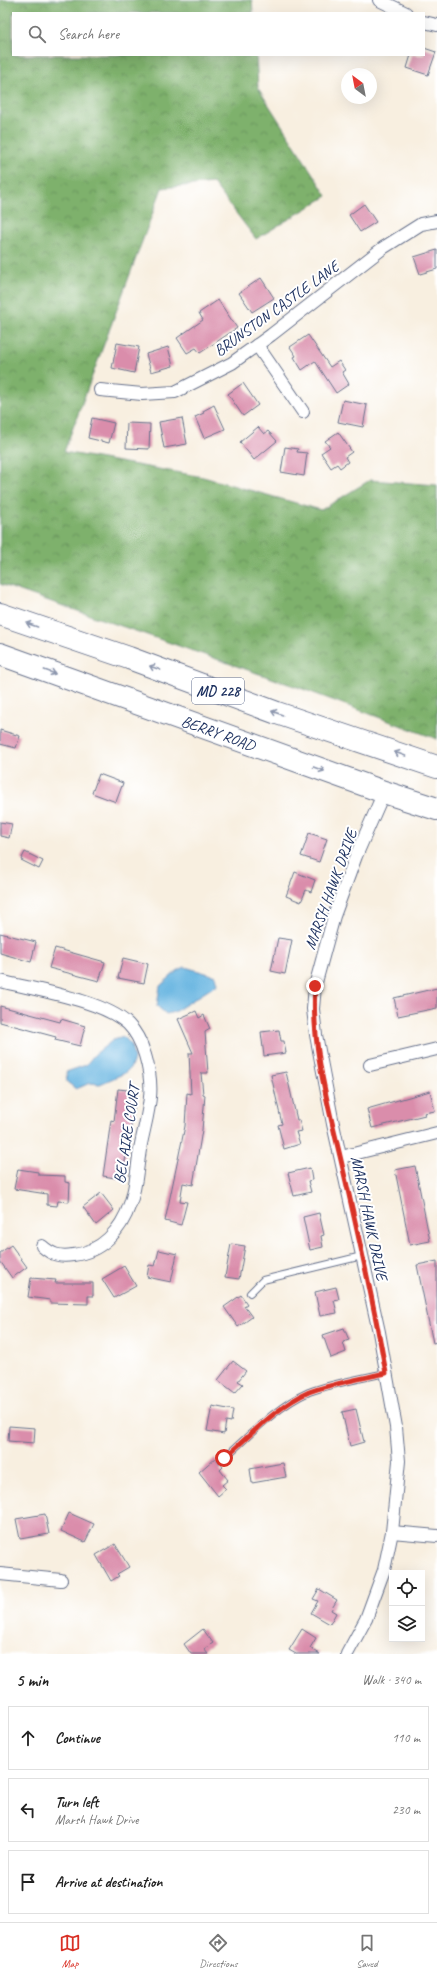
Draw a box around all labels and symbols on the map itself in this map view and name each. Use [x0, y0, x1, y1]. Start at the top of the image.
north arrow [341, 68, 377, 104]
street label: BRUNSTON CASTLE LANE [210, 255, 345, 361]
one-way arrow [27, 620, 39, 628]
one-way arrow [150, 663, 162, 671]
one-way arrow [43, 669, 56, 676]
road number: MD 228 [192, 678, 244, 704]
one-way arrow [271, 709, 284, 716]
street label: BERRY ROAD [179, 711, 259, 756]
one-way arrow [394, 750, 407, 757]
one-way arrow [313, 765, 325, 773]
street label: MARSH HAWK DRIVE [300, 824, 363, 952]
route end [306, 977, 324, 995]
street label: BEL AIRE COURT [109, 1079, 145, 1185]
street label: MARSH HAWK DRIVE [346, 1154, 392, 1285]
route start [215, 1449, 233, 1467]

